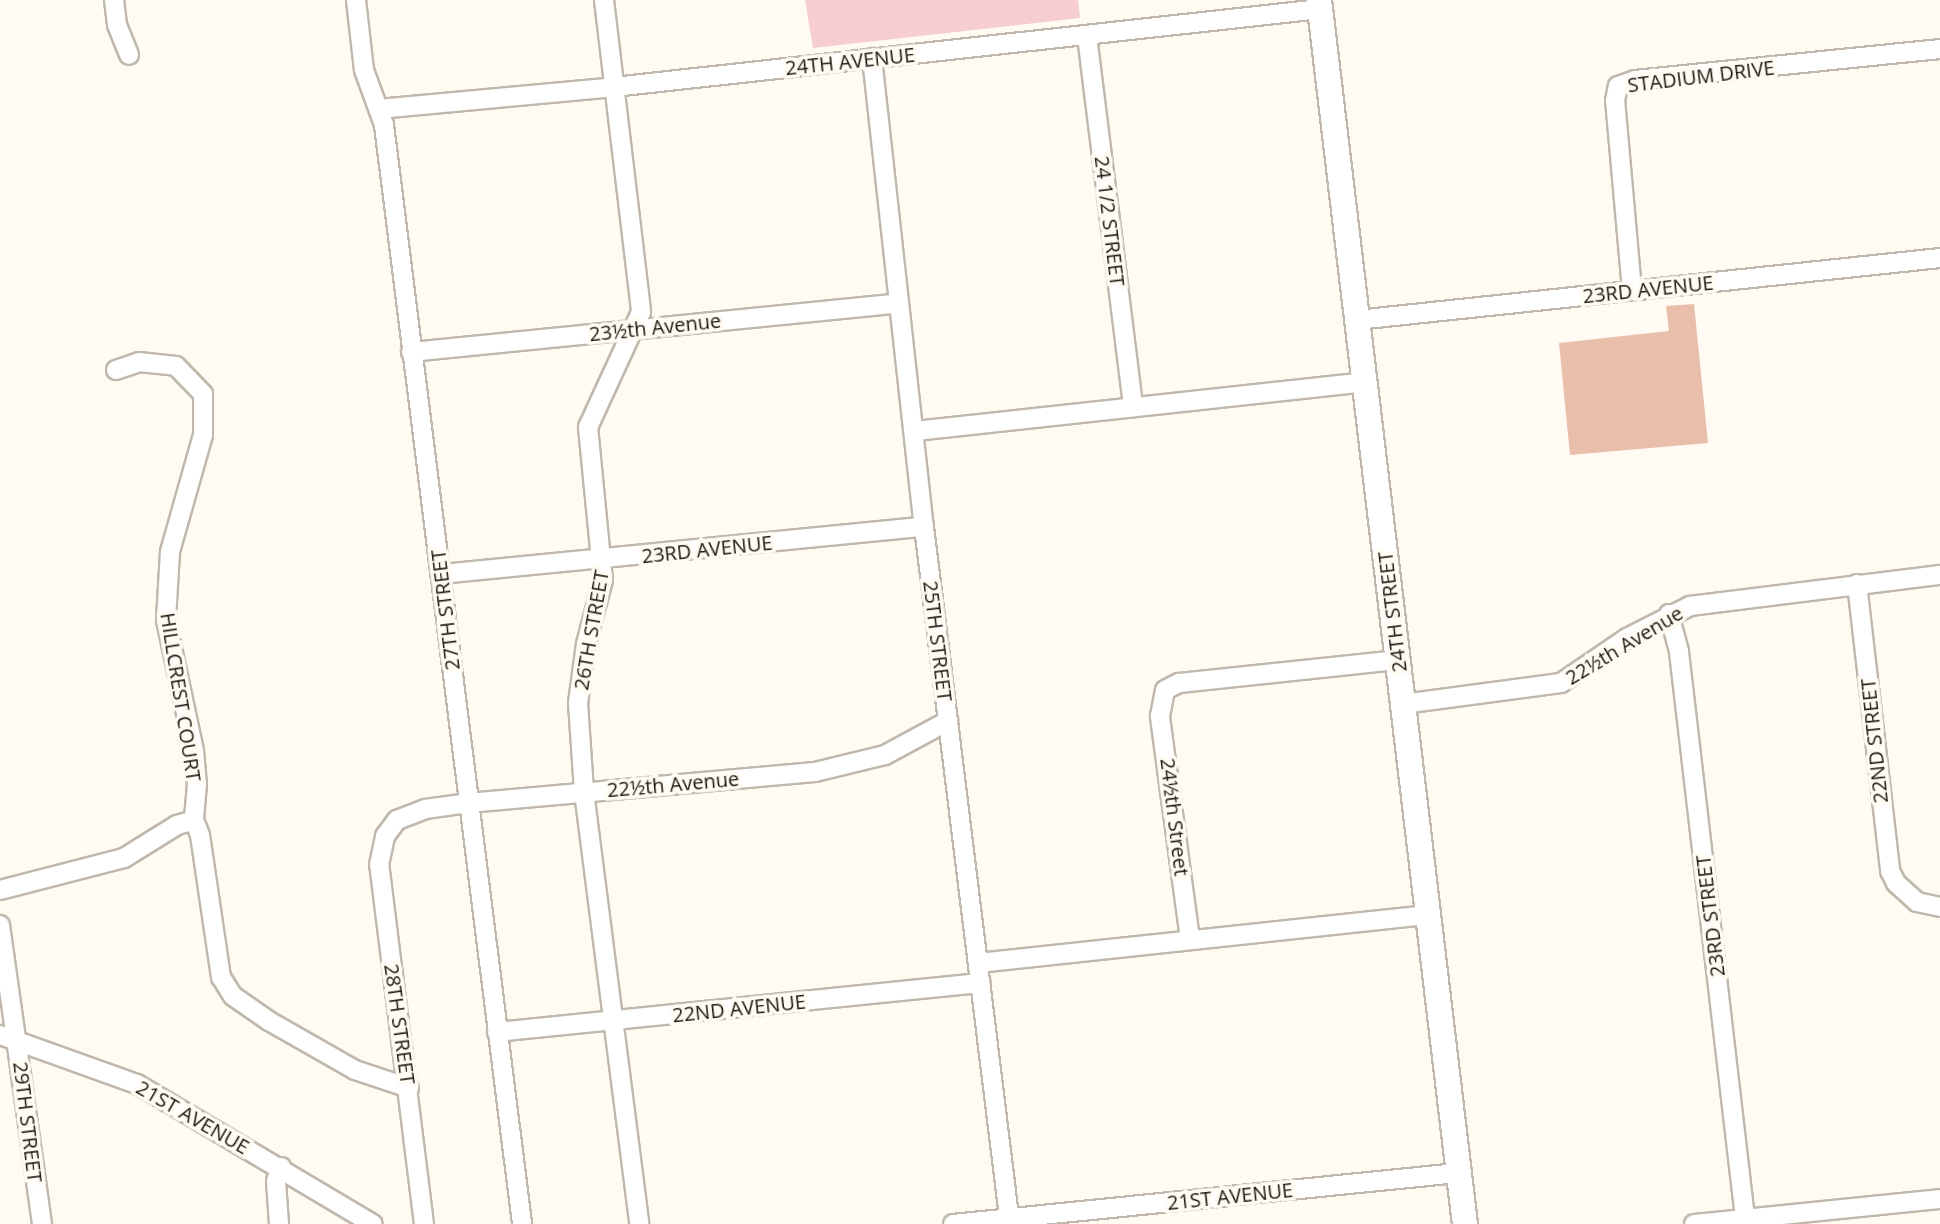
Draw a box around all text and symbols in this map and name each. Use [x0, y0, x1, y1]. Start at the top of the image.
street label: 24TH AVENUE [784, 42, 916, 80]
street label: STADIUM DRIVE [1626, 55, 1776, 97]
street label: 24 1/2 STREET [1090, 155, 1130, 287]
street label: 23RD AVENUE [1581, 270, 1715, 308]
street label: 23½th Avenue [588, 308, 722, 346]
street label: 23RD AVENUE [640, 530, 774, 568]
street label: 27TH STREET [426, 548, 464, 672]
street label: 24TH STREET [1373, 550, 1411, 674]
street label: 26TH STREET [569, 568, 613, 692]
street label: 25TH STREET [919, 579, 957, 703]
street label: 22½th Avenue [1561, 601, 1687, 689]
street label: HILLCREST COURT [156, 611, 206, 783]
street label: 22ND STREET [1856, 677, 1892, 805]
street label: 24½th Street [1156, 757, 1194, 877]
street label: 22½th Avenue [606, 766, 740, 802]
street label: 23RD STREET [1691, 854, 1729, 978]
street label: 28TH STREET [380, 962, 420, 1086]
street label: 22ND AVENUE [671, 989, 807, 1027]
street label: 29TH STREET [9, 1060, 47, 1184]
street label: 21ST AVENUE [132, 1075, 254, 1159]
street label: 21ST AVENUE [1166, 1177, 1294, 1215]

